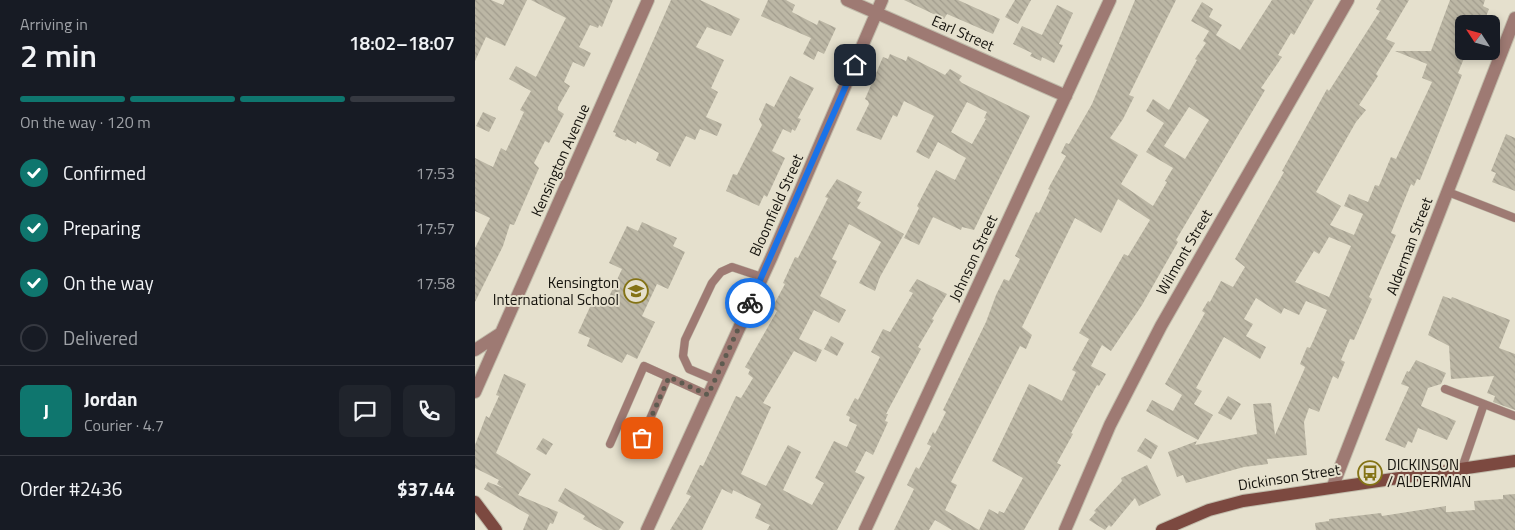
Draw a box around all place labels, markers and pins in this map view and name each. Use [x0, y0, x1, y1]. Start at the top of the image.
pin [834, 44, 876, 86]
place label: Kensington International School [493, 271, 619, 311]
school or university icon: Kensington International School [623, 278, 649, 304]
pin [621, 417, 663, 459]
place label: DICKINSON / ALDERMAN [1387, 453, 1472, 493]
bus stop icon: DICKINSON / ALDERMAN [1357, 460, 1383, 486]

